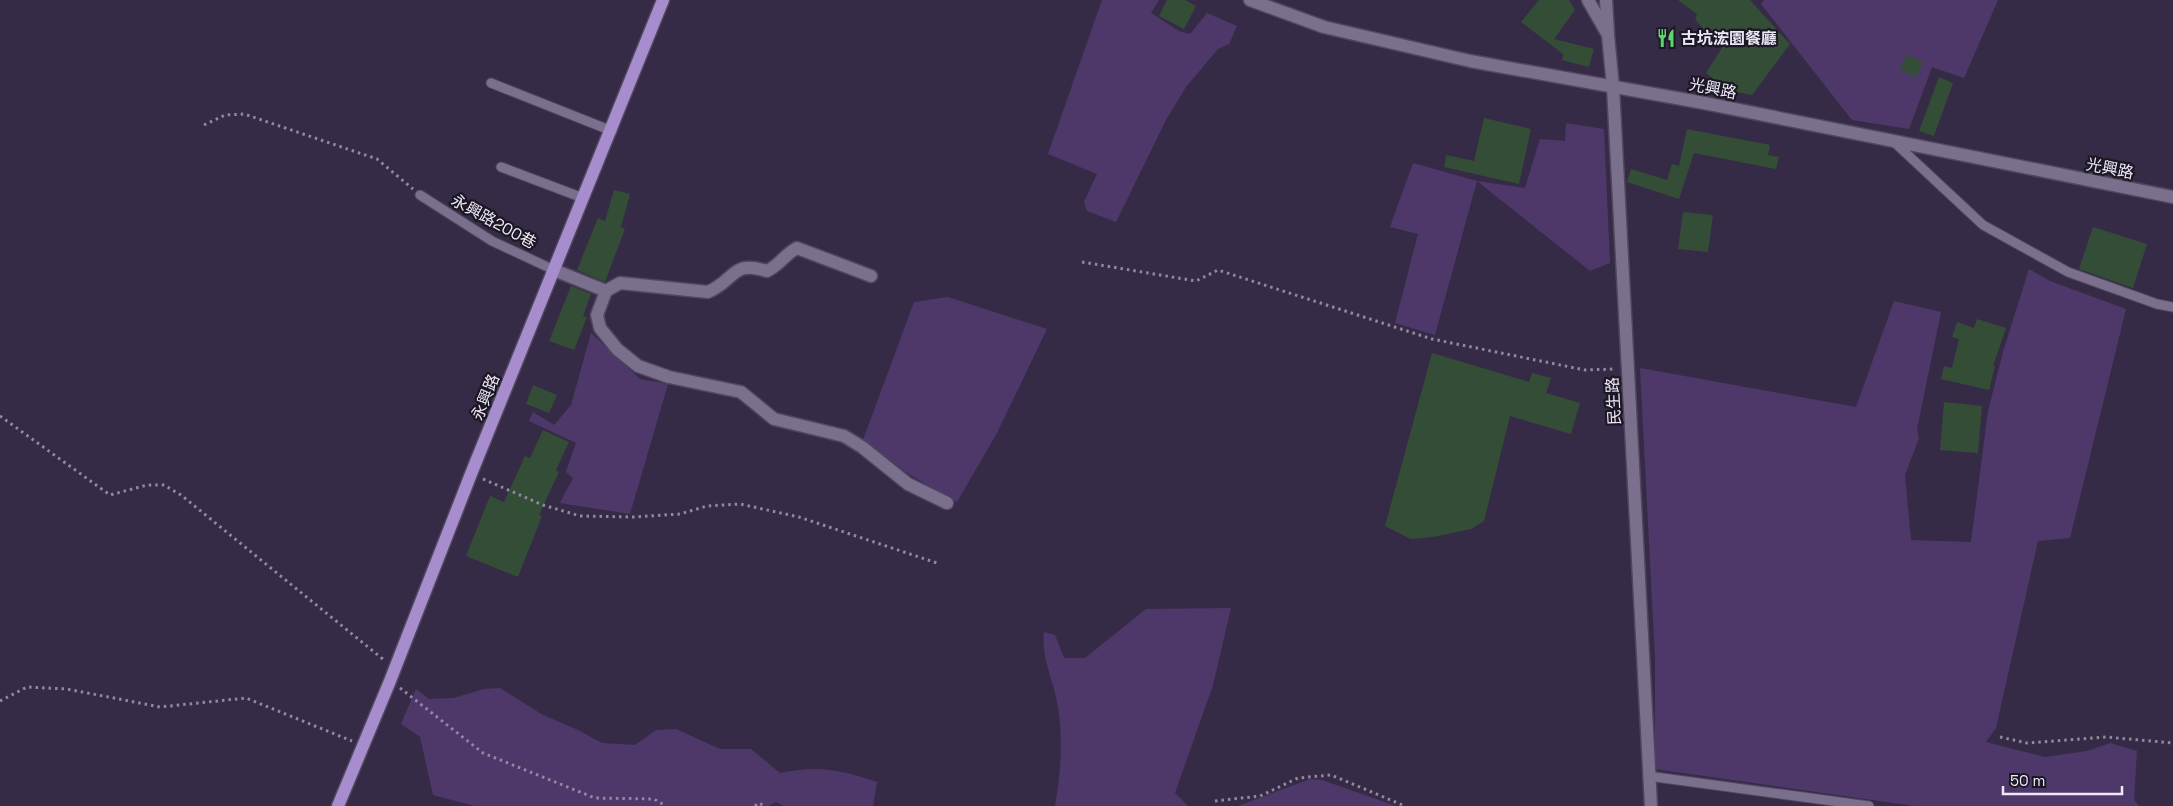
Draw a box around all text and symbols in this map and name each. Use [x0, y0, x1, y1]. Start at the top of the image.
restaurant icon: 古坑浤園餐廳 [1655, 27, 1677, 49]
place label: 古坑浤園餐廳 [1681, 28, 1777, 49]
street label: 光興路 [1687, 74, 1738, 103]
street label: 光興路 [2084, 154, 2135, 183]
street label: 永興路200巷 [447, 189, 540, 253]
street label: 永興路 [467, 371, 504, 423]
street label: 民生路 [1602, 376, 1625, 425]
scale bar [2003, 764, 2122, 796]
text: 50 m [2010, 771, 2045, 790]

